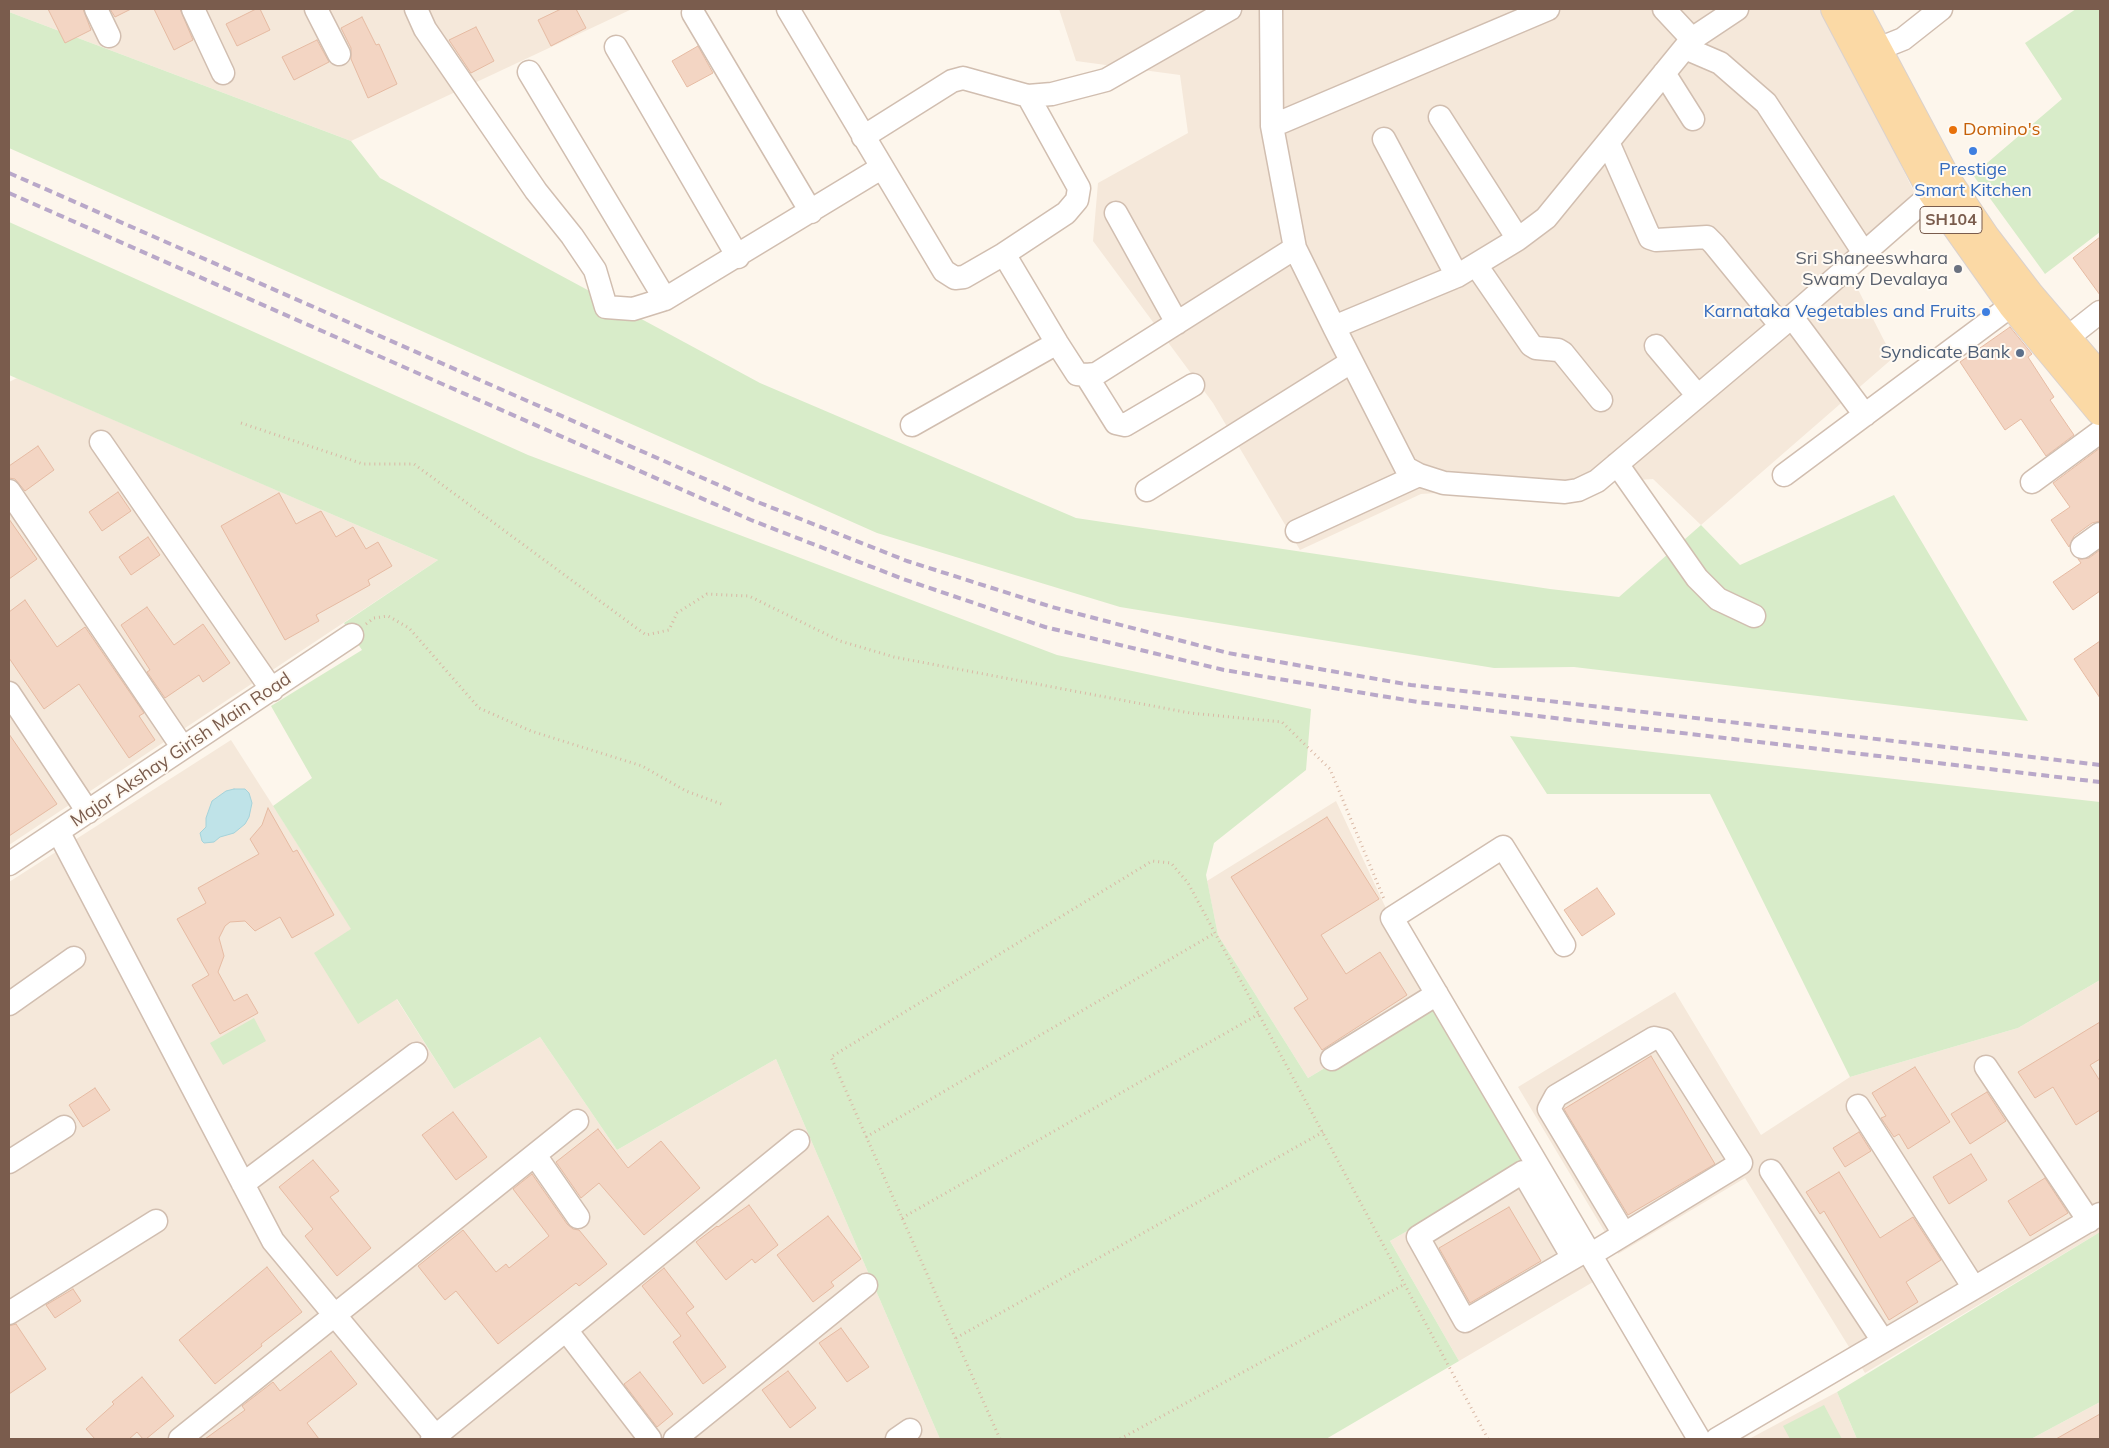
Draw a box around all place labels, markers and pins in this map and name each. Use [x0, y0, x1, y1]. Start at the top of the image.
place label: Domino's [1963, 119, 2041, 141]
marker: Domino's [1947, 124, 1959, 136]
marker: Prestige Smart Kitchen [1967, 145, 1979, 157]
place label: Prestige Smart Kitchen [1914, 159, 2032, 202]
place label: Sri Shaneeswhara Swamy Devalaya [1796, 248, 1948, 290]
marker: Sri Shaneeswhara Swamy Devalaya [1952, 263, 1964, 275]
place label: Karnataka Vegetables and Fruits [1703, 301, 1976, 323]
marker: Karnataka Vegetables and Fruits [1980, 306, 1992, 318]
place label: Syndicate Bank [1881, 342, 2010, 364]
marker: Syndicate Bank [2014, 347, 2026, 359]

